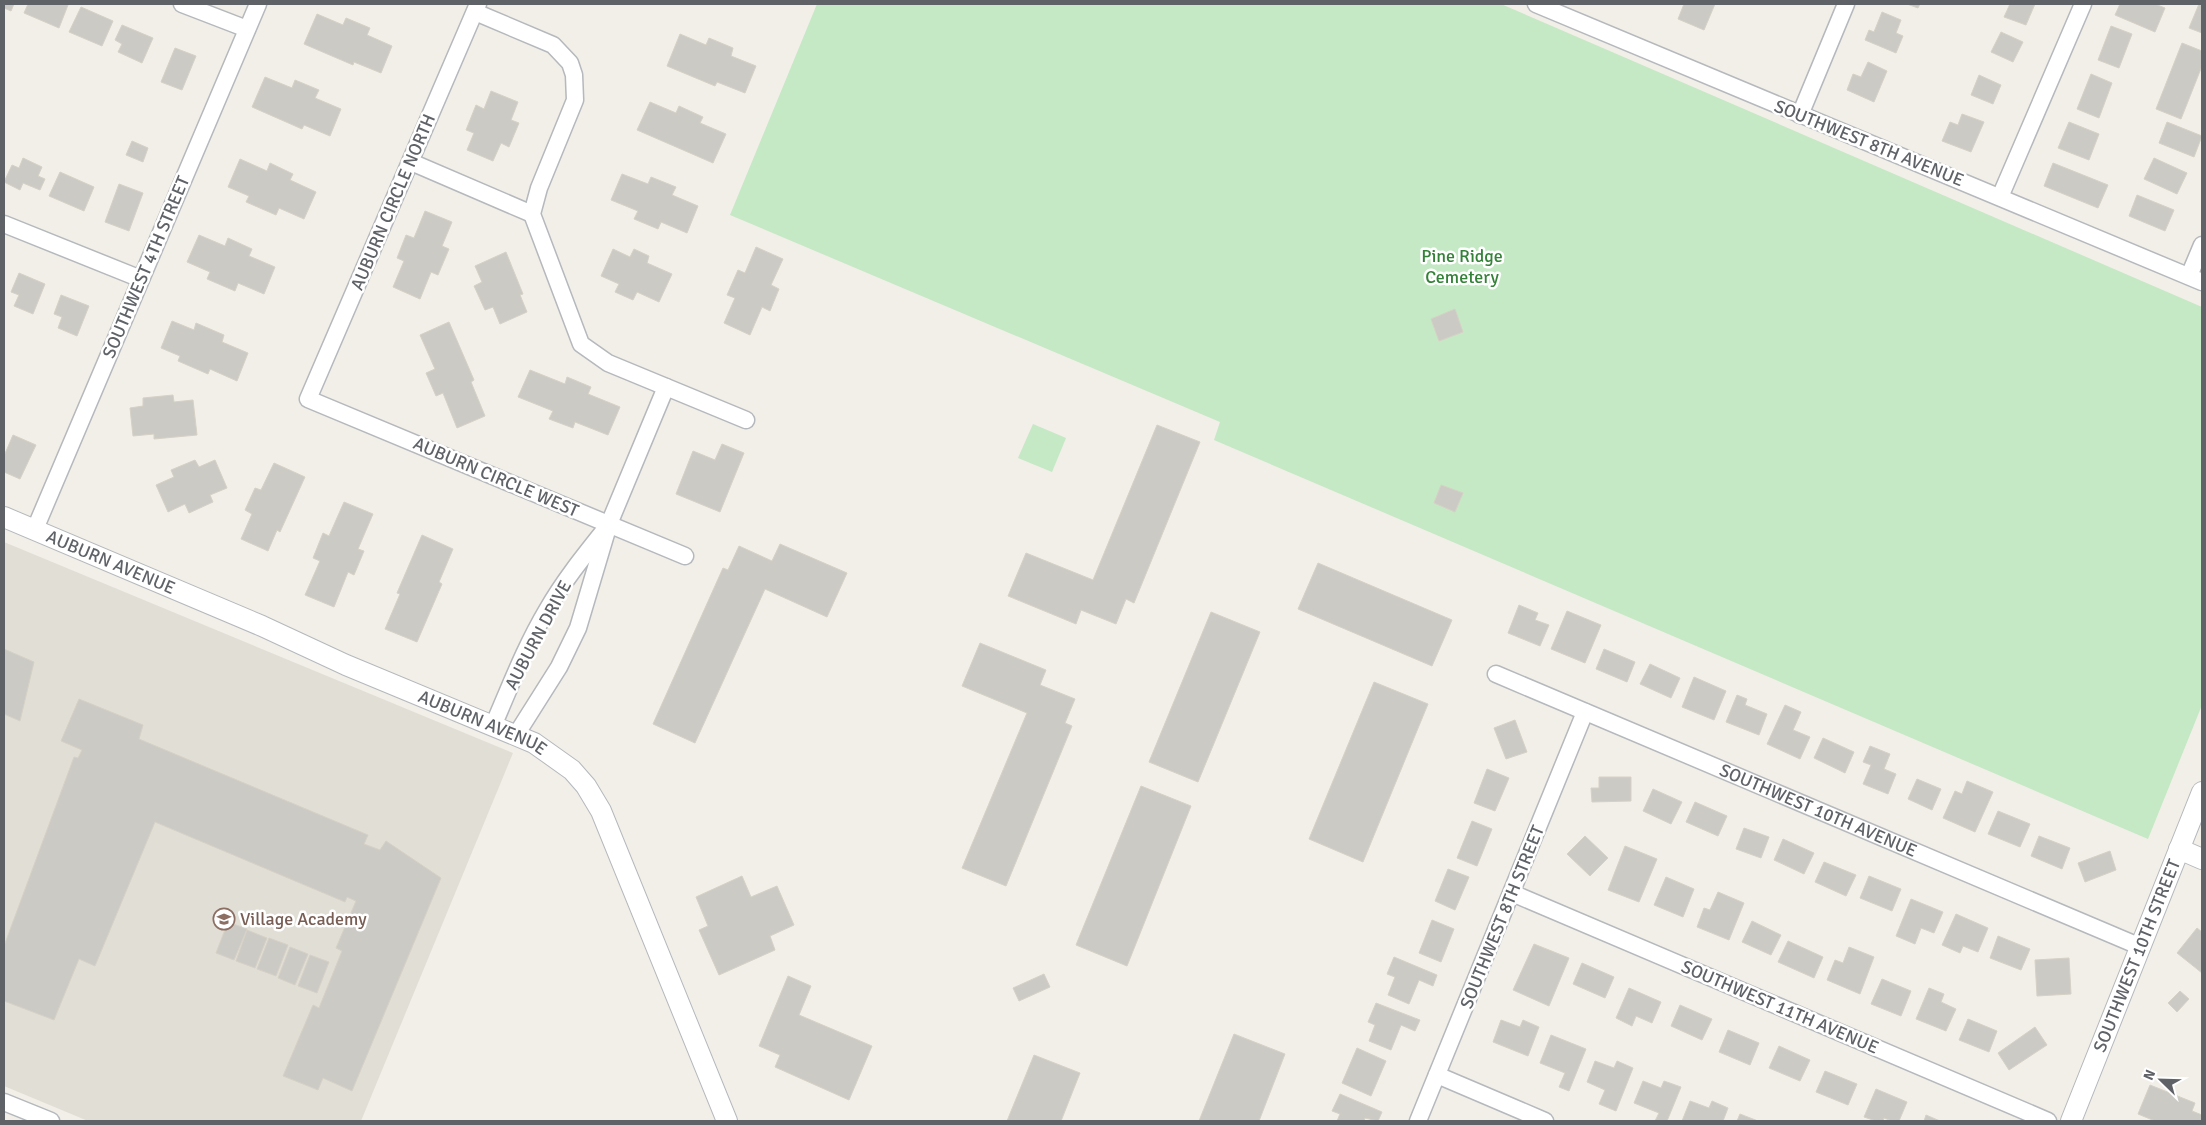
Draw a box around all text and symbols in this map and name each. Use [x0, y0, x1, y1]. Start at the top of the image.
street label: SOUTHWEST 8TH AVENUE [1771, 95, 1967, 191]
street label: AUBURN CIRCLE NORTH [346, 111, 440, 293]
street label: SOUTHWEST 4TH STREET [98, 172, 194, 361]
park label: Pine Ridge Cemetery [1421, 245, 1503, 288]
street label: AUBURN CIRCLE WEST [410, 432, 582, 522]
street label: AUBURN AVENUE [43, 525, 179, 599]
street label: AUBURN DRIVE [500, 576, 576, 694]
street label: AUBURN AVENUE [415, 685, 552, 760]
street label: SOUTHWEST 10TH AVENUE [1716, 759, 1920, 862]
street label: SOUTHWEST 8TH STREET [1455, 822, 1549, 1012]
street label: SOUTHWEST 10TH STREET [2089, 856, 2185, 1055]
school or university icon: Village Academy [212, 907, 236, 931]
place label: Village Academy [240, 908, 367, 930]
street label: SOUTHWEST 11TH AVENUE [1678, 955, 1882, 1059]
north arrow [2136, 1055, 2186, 1105]
text: N [2140, 1067, 2159, 1083]

